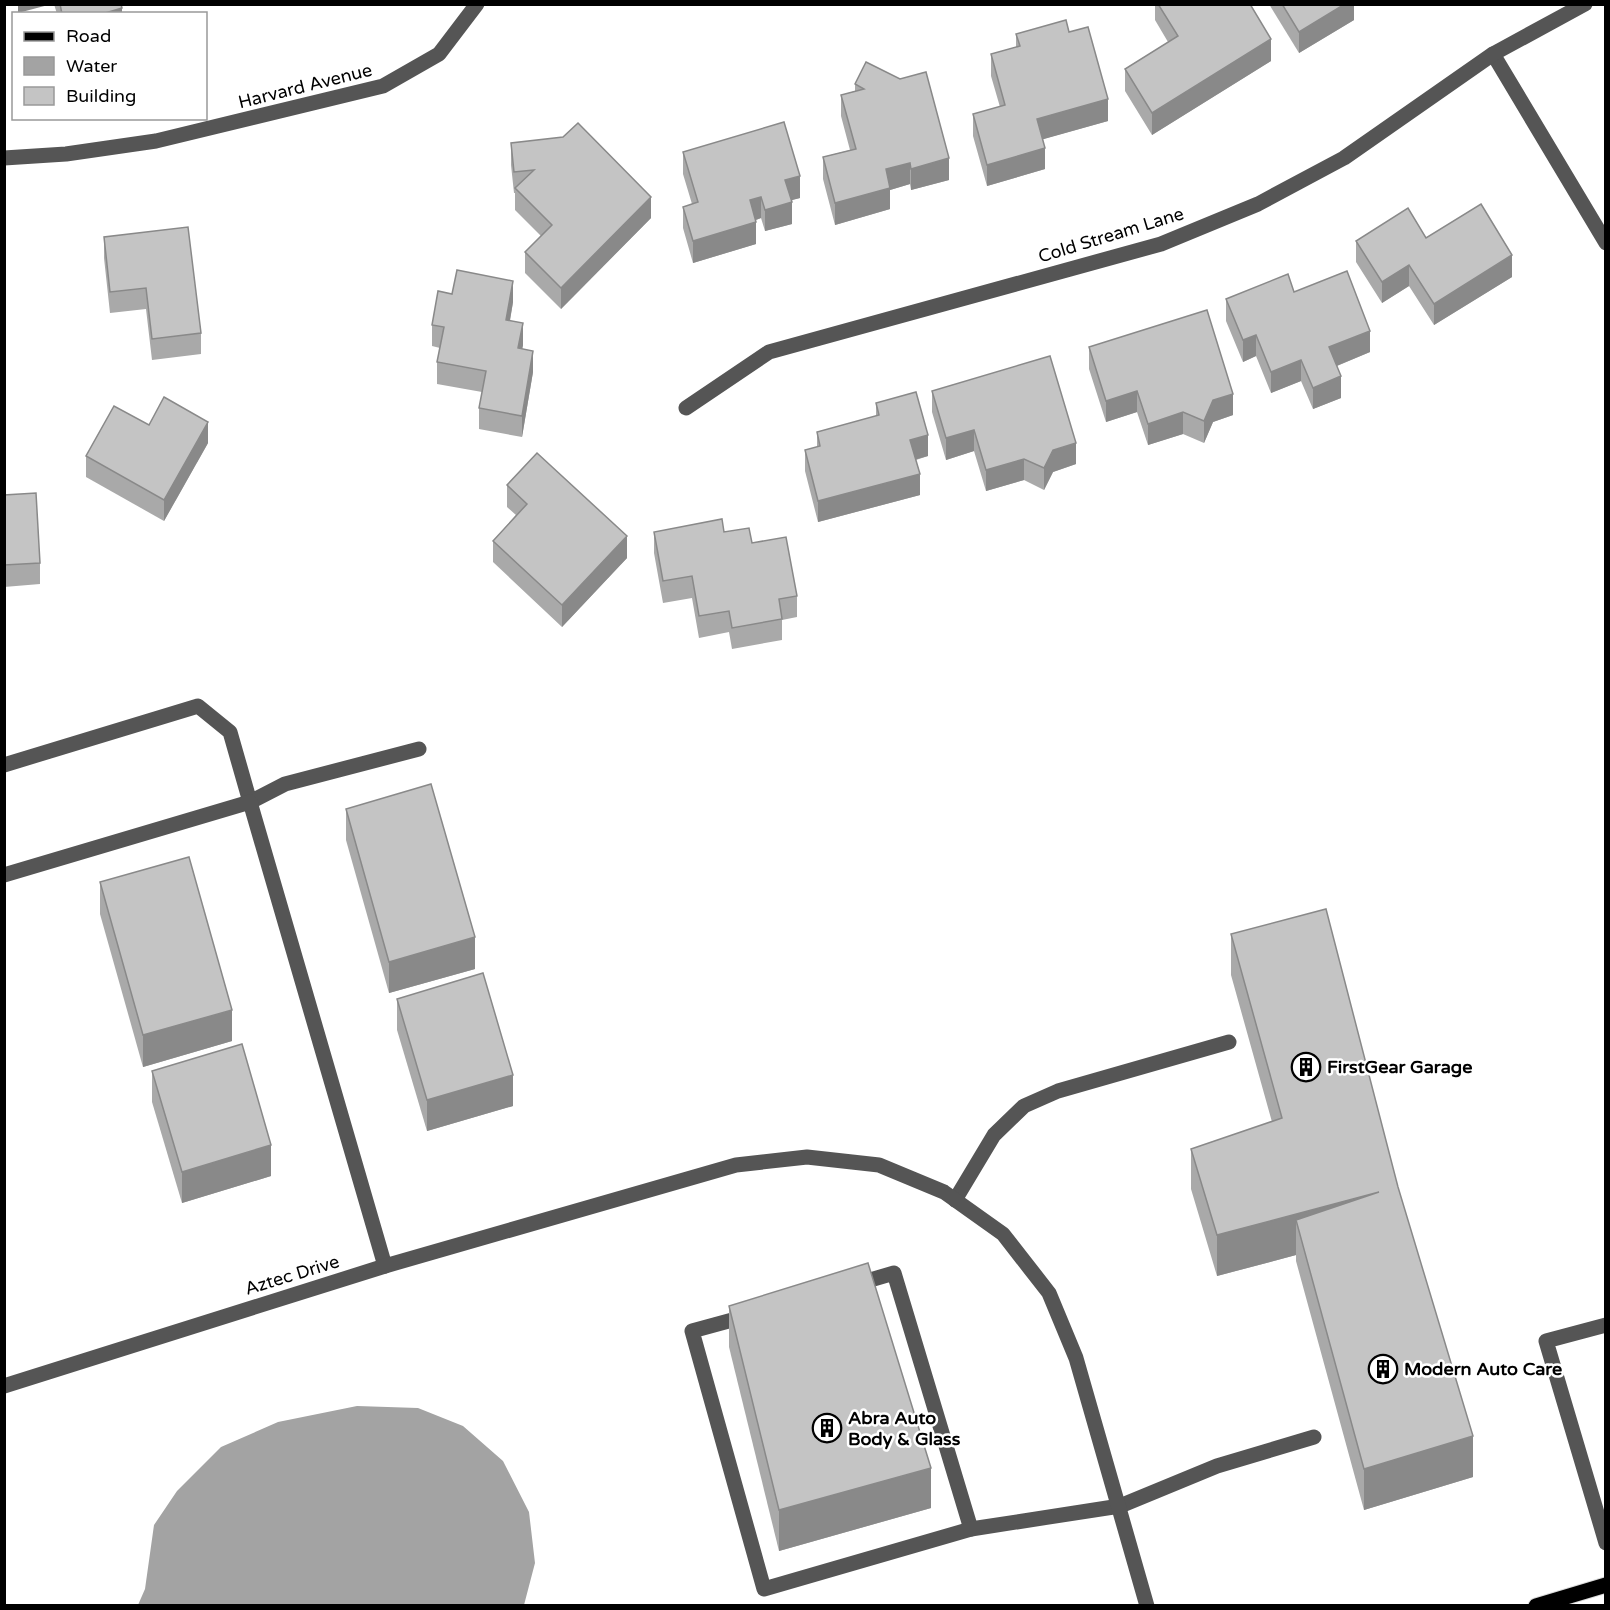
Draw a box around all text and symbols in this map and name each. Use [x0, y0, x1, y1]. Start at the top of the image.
legend [12, 12, 207, 120]
text: Road [66, 25, 111, 47]
text: Water [66, 55, 117, 77]
street label: Harvard Avenue [236, 59, 374, 113]
text: Building [66, 85, 136, 107]
street label: Cold Stream Lane [1036, 202, 1186, 268]
building icon: FirstGear Garage [1290, 1051, 1322, 1083]
place label: FirstGear Garage [1327, 1056, 1472, 1078]
street label: Aztec Drive [242, 1250, 342, 1300]
building icon: Modern Auto Care [1367, 1353, 1399, 1385]
place label: Modern Auto Care [1404, 1358, 1562, 1380]
place label: Abra Auto Body & Glass [848, 1407, 961, 1450]
building icon: Abra Auto Body & Glass [811, 1412, 843, 1444]

